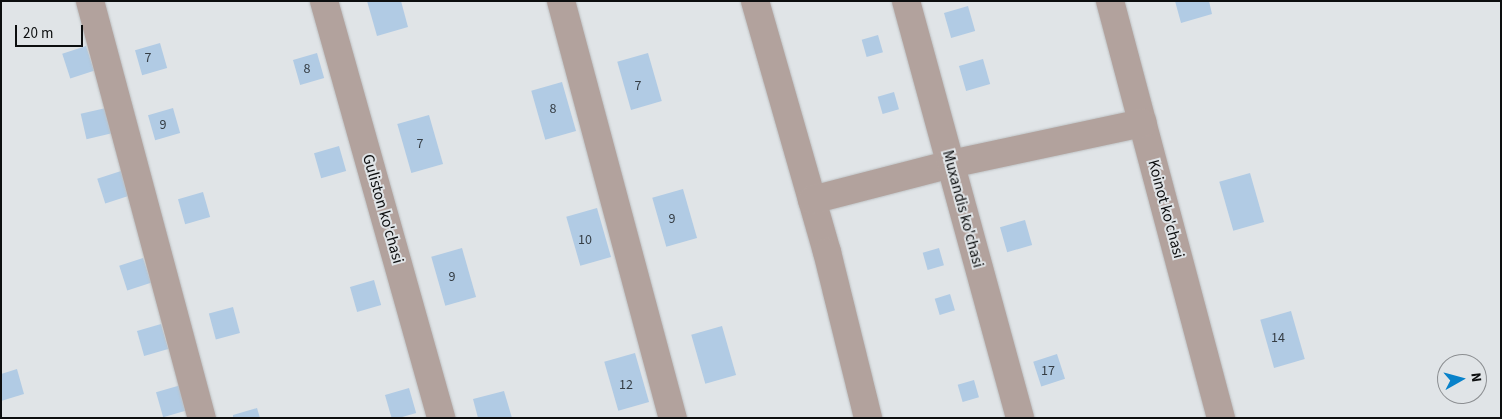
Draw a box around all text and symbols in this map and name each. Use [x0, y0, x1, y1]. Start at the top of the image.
scale bar [18, 15, 85, 47]
text: 20 m [23, 23, 53, 44]
house number: 7 [145, 50, 151, 66]
house number: 8 [304, 61, 310, 77]
house number: 7 [635, 78, 641, 94]
house number: 8 [550, 101, 556, 117]
house number: 9 [160, 117, 166, 133]
house number: 7 [417, 136, 423, 152]
street label: Muxandis ko'chasi [938, 148, 988, 270]
street label: Guliston ko'chasi [358, 152, 408, 266]
street label: Koinot ko'chasi [1144, 157, 1188, 261]
house number: 9 [669, 211, 675, 227]
house number: 10 [578, 232, 592, 248]
house number: 9 [449, 269, 455, 285]
house number: 14 [1271, 330, 1285, 346]
north arrow [1437, 354, 1487, 404]
house number: 17 [1041, 363, 1055, 379]
text: N [1465, 371, 1486, 383]
house number: 12 [619, 377, 633, 393]

